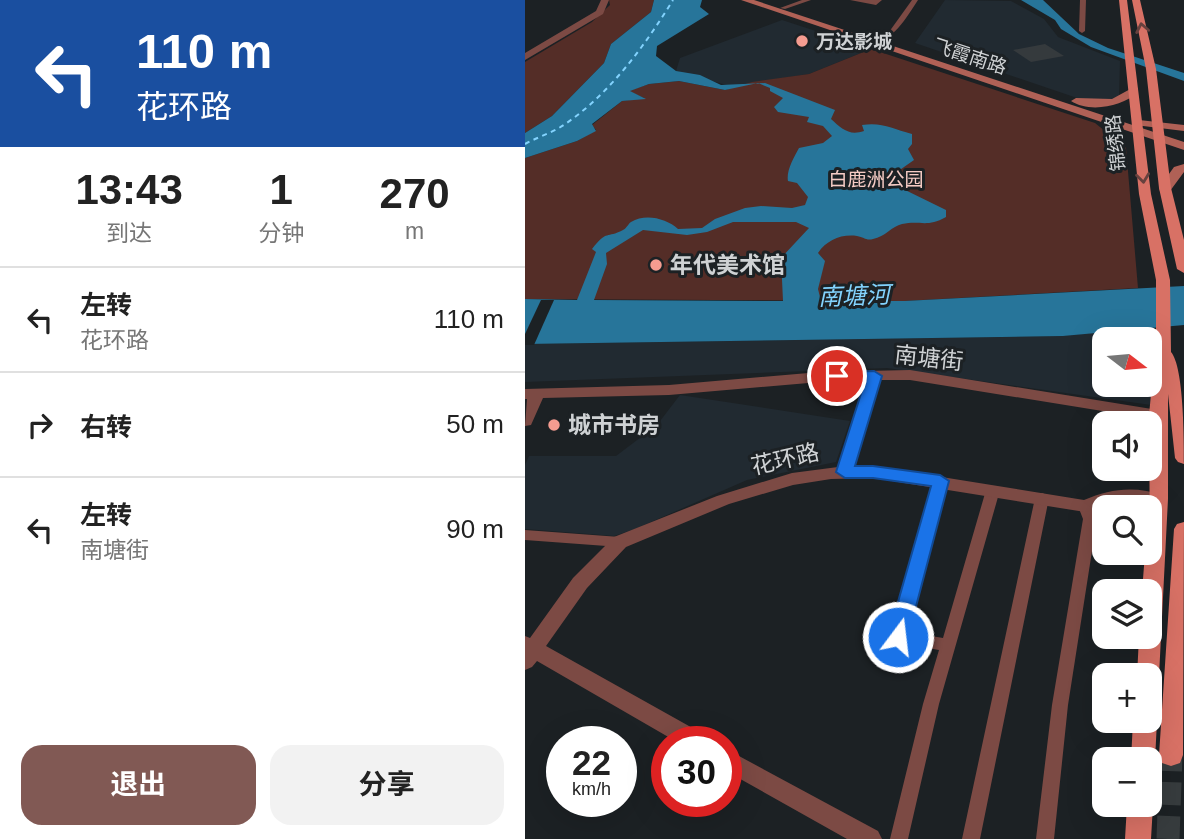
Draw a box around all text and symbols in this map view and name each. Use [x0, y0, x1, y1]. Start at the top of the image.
one-way arrow [1135, 22, 1150, 34]
text: 110 m [136, 24, 272, 78]
icon: left [21, 28, 112, 119]
place label: 万达影城 [816, 31, 892, 52]
marker: 万达影城 [794, 33, 810, 49]
street label: 飞霞南路 [930, 35, 1009, 78]
text: 花环路 [136, 89, 232, 125]
street label: 锦绣路 [1102, 113, 1129, 172]
text: 13:43 [75, 166, 183, 213]
text: 1 [269, 166, 293, 213]
park label: 白鹿洲公园 [828, 169, 924, 190]
text: 270 [380, 170, 450, 217]
one-way arrow [1136, 172, 1151, 184]
text: m [405, 218, 424, 244]
text: 到达 [106, 220, 152, 246]
text: 分钟 [258, 220, 304, 246]
place label: 年代美术馆 [670, 252, 785, 278]
marker: 年代美术馆 [648, 257, 664, 273]
water label: 南塘河 [818, 281, 894, 310]
text: 左转 [80, 290, 132, 320]
icon: left [21, 301, 59, 339]
text: 110 m [434, 304, 504, 334]
text: 花环路 [80, 327, 149, 353]
north arrow [1092, 327, 1162, 397]
map controls [1092, 327, 1162, 817]
street label: 南塘街 [893, 341, 965, 375]
pin [807, 346, 867, 406]
icon: arrive [818, 357, 856, 395]
icon: right [21, 406, 59, 444]
text: 50 m [446, 409, 504, 439]
button: sound [1092, 411, 1162, 481]
text: 右转 [80, 412, 132, 442]
place label: 城市书房 [568, 412, 660, 438]
marker: 城市书房 [546, 417, 562, 433]
street label: 花环路 [748, 439, 822, 479]
button: search [1092, 495, 1162, 565]
text: 左转 [80, 500, 132, 530]
icon: left [21, 511, 59, 549]
text: 90 m [446, 514, 504, 544]
text: 南塘街 [80, 537, 149, 563]
button: layers [1092, 579, 1162, 649]
position arrow [861, 600, 935, 674]
button: + [1092, 663, 1162, 733]
speed limit sign: 30 [651, 726, 742, 817]
text: 22 [572, 743, 611, 782]
button: 退出 [21, 745, 256, 825]
button: 分享 [270, 745, 504, 825]
button: − [1092, 747, 1162, 817]
text: km/h [572, 779, 611, 799]

